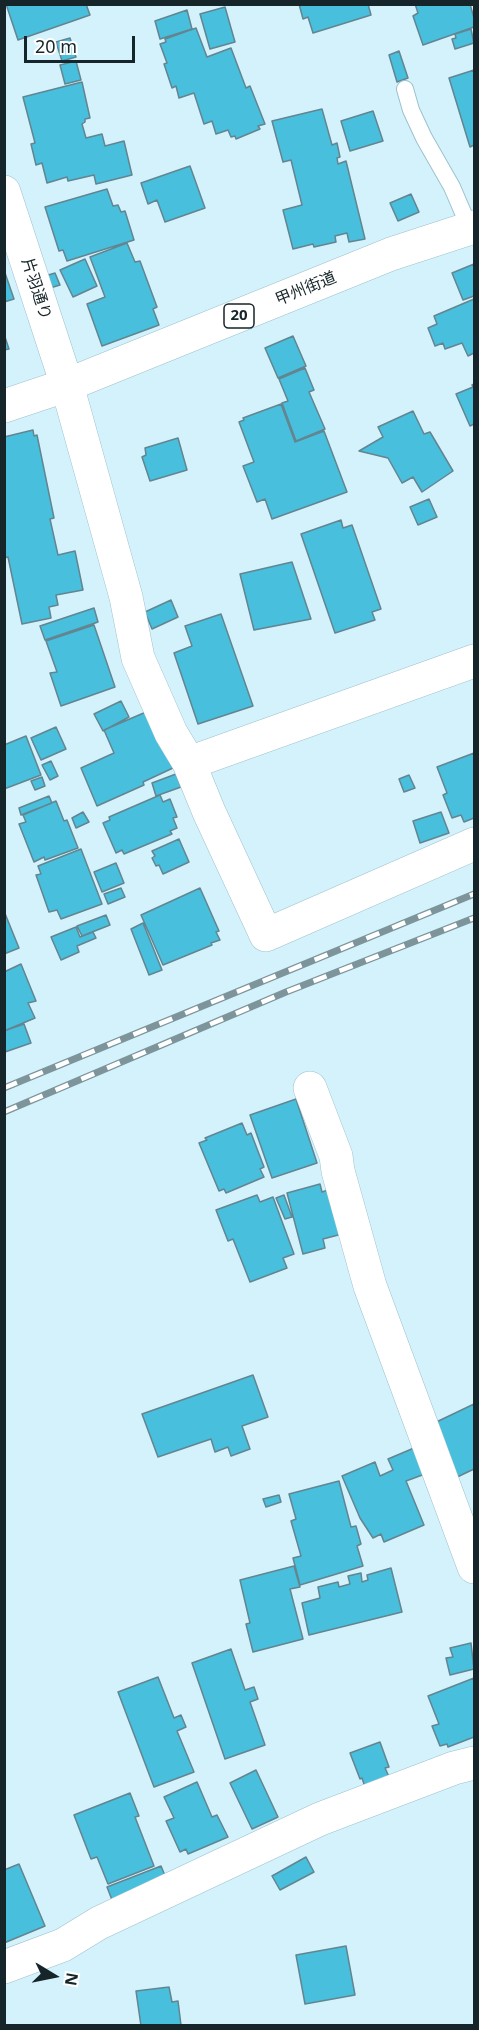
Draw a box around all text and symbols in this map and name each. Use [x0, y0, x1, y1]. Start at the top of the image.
scale bar [27, 24, 138, 62]
text: 20 m [35, 34, 77, 58]
street label: 片羽通り [17, 256, 55, 322]
street label: 甲州街道 [273, 268, 339, 310]
road number: 20 [224, 304, 254, 328]
north arrow [24, 1946, 84, 2006]
text: N [60, 1971, 84, 1987]

